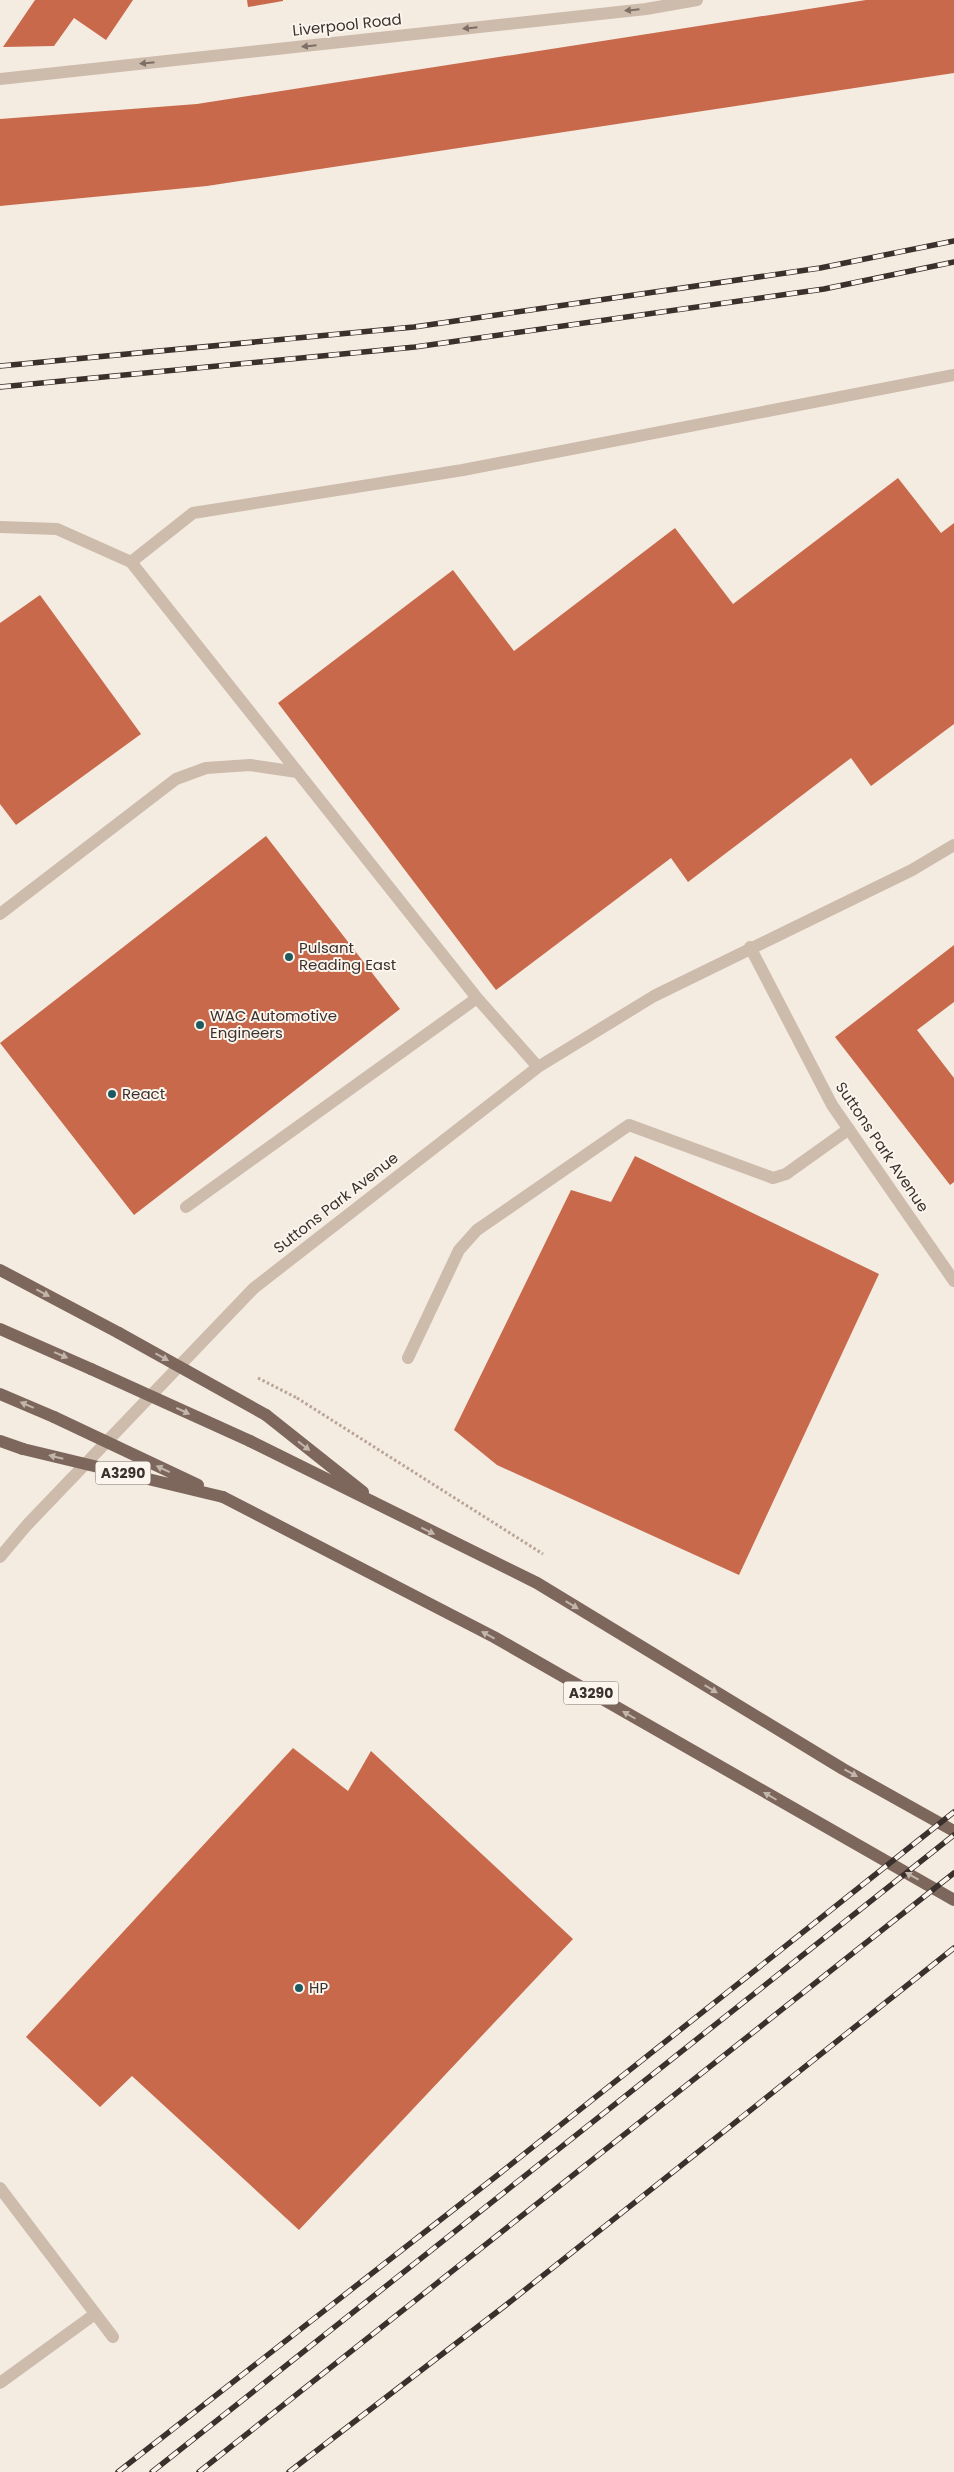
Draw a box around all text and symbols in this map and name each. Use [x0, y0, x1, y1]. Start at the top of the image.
one-way arrow [624, 7, 640, 15]
street label: Liverpool Road [291, 8, 403, 41]
one-way arrow [462, 24, 478, 32]
one-way arrow [301, 42, 317, 50]
one-way arrow [139, 59, 155, 67]
place label: Pulsant Reading East [299, 937, 396, 975]
marker: Pulsant Reading East [283, 951, 295, 963]
place label: WAC Automotive Engineers [210, 1005, 337, 1043]
marker: WAC Automotive Engineers [194, 1019, 206, 1031]
street label: Suttons Park Avenue [831, 1077, 934, 1216]
place label: React [122, 1083, 165, 1104]
marker: React [106, 1088, 118, 1100]
street label: Suttons Park Avenue [269, 1147, 402, 1258]
one-way arrow [36, 1289, 50, 1297]
one-way arrow [54, 1352, 68, 1360]
one-way arrow [155, 1352, 168, 1361]
one-way arrow [20, 1401, 34, 1409]
one-way arrow [176, 1407, 190, 1415]
one-way arrow [297, 1440, 310, 1451]
one-way arrow [49, 1453, 64, 1461]
road number: A3290 [96, 1462, 150, 1485]
one-way arrow [156, 1465, 170, 1473]
one-way arrow [421, 1527, 435, 1535]
one-way arrow [566, 1600, 579, 1609]
one-way arrow [481, 1631, 496, 1639]
road number: A3290 [564, 1682, 618, 1705]
one-way arrow [705, 1684, 718, 1693]
one-way arrow [623, 1711, 636, 1720]
one-way arrow [844, 1768, 857, 1777]
one-way arrow [764, 1792, 777, 1801]
one-way arrow [905, 1872, 918, 1881]
place label: HP [309, 1977, 328, 1998]
marker: HP [293, 1982, 305, 1994]

